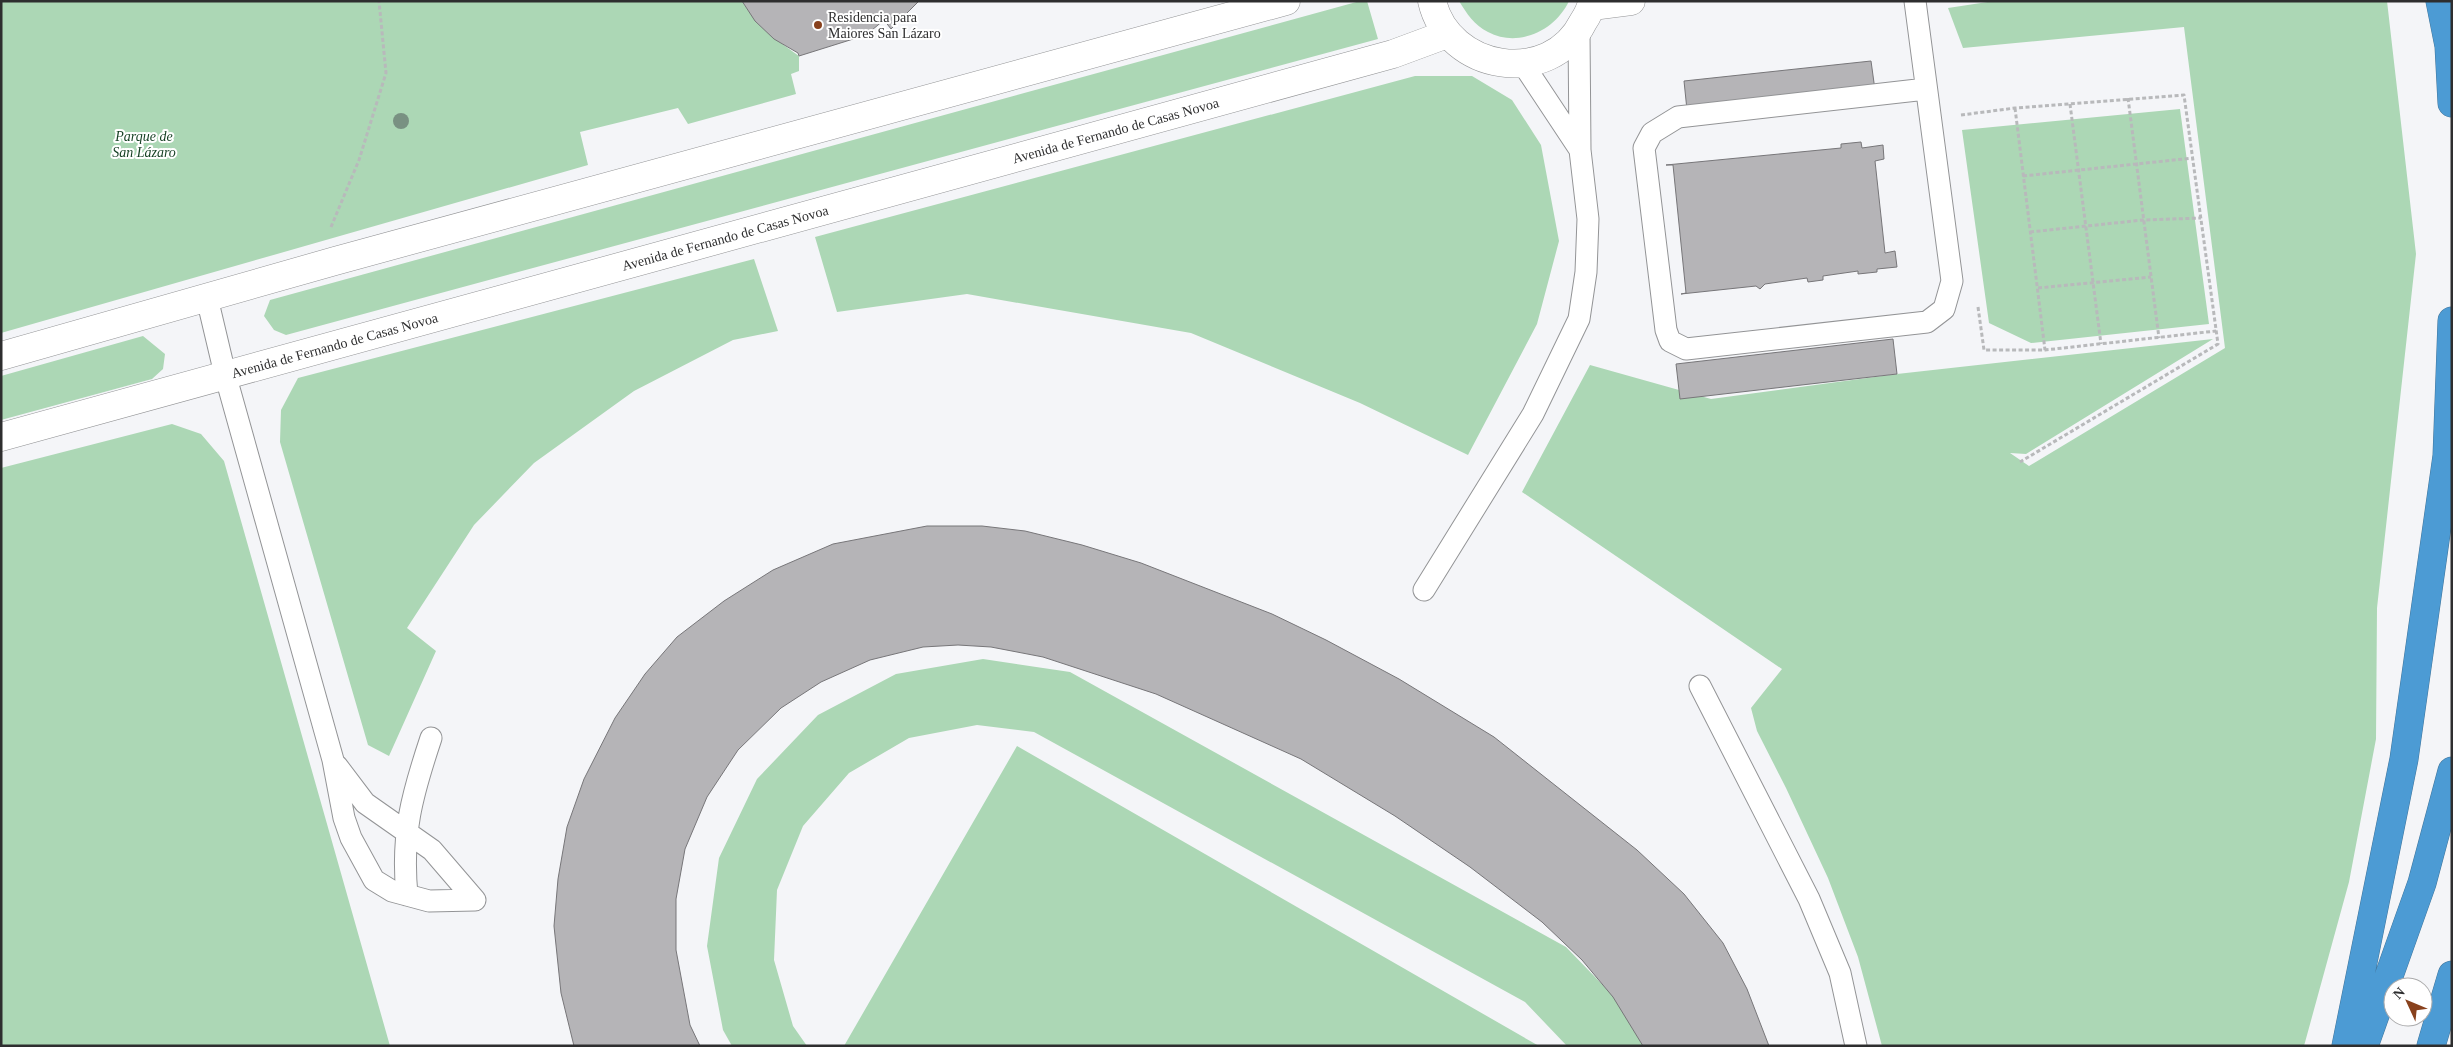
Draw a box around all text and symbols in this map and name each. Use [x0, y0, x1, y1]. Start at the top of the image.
place label: Residencia para Maiores San Lázaro [828, 10, 941, 41]
marker: Residencia para Maiores San Lázaro [812, 19, 824, 31]
street label: Avenida de Fernando de Casas Novoa [1011, 95, 1221, 166]
park label: Parque de San Lázaro [112, 129, 176, 160]
street label: Avenida de Fernando de Casas Novoa [620, 203, 831, 274]
street label: Avenida de Fernando de Casas Novoa [230, 310, 440, 381]
north arrow [2383, 977, 2433, 1027]
text: N [2390, 984, 2408, 1002]

